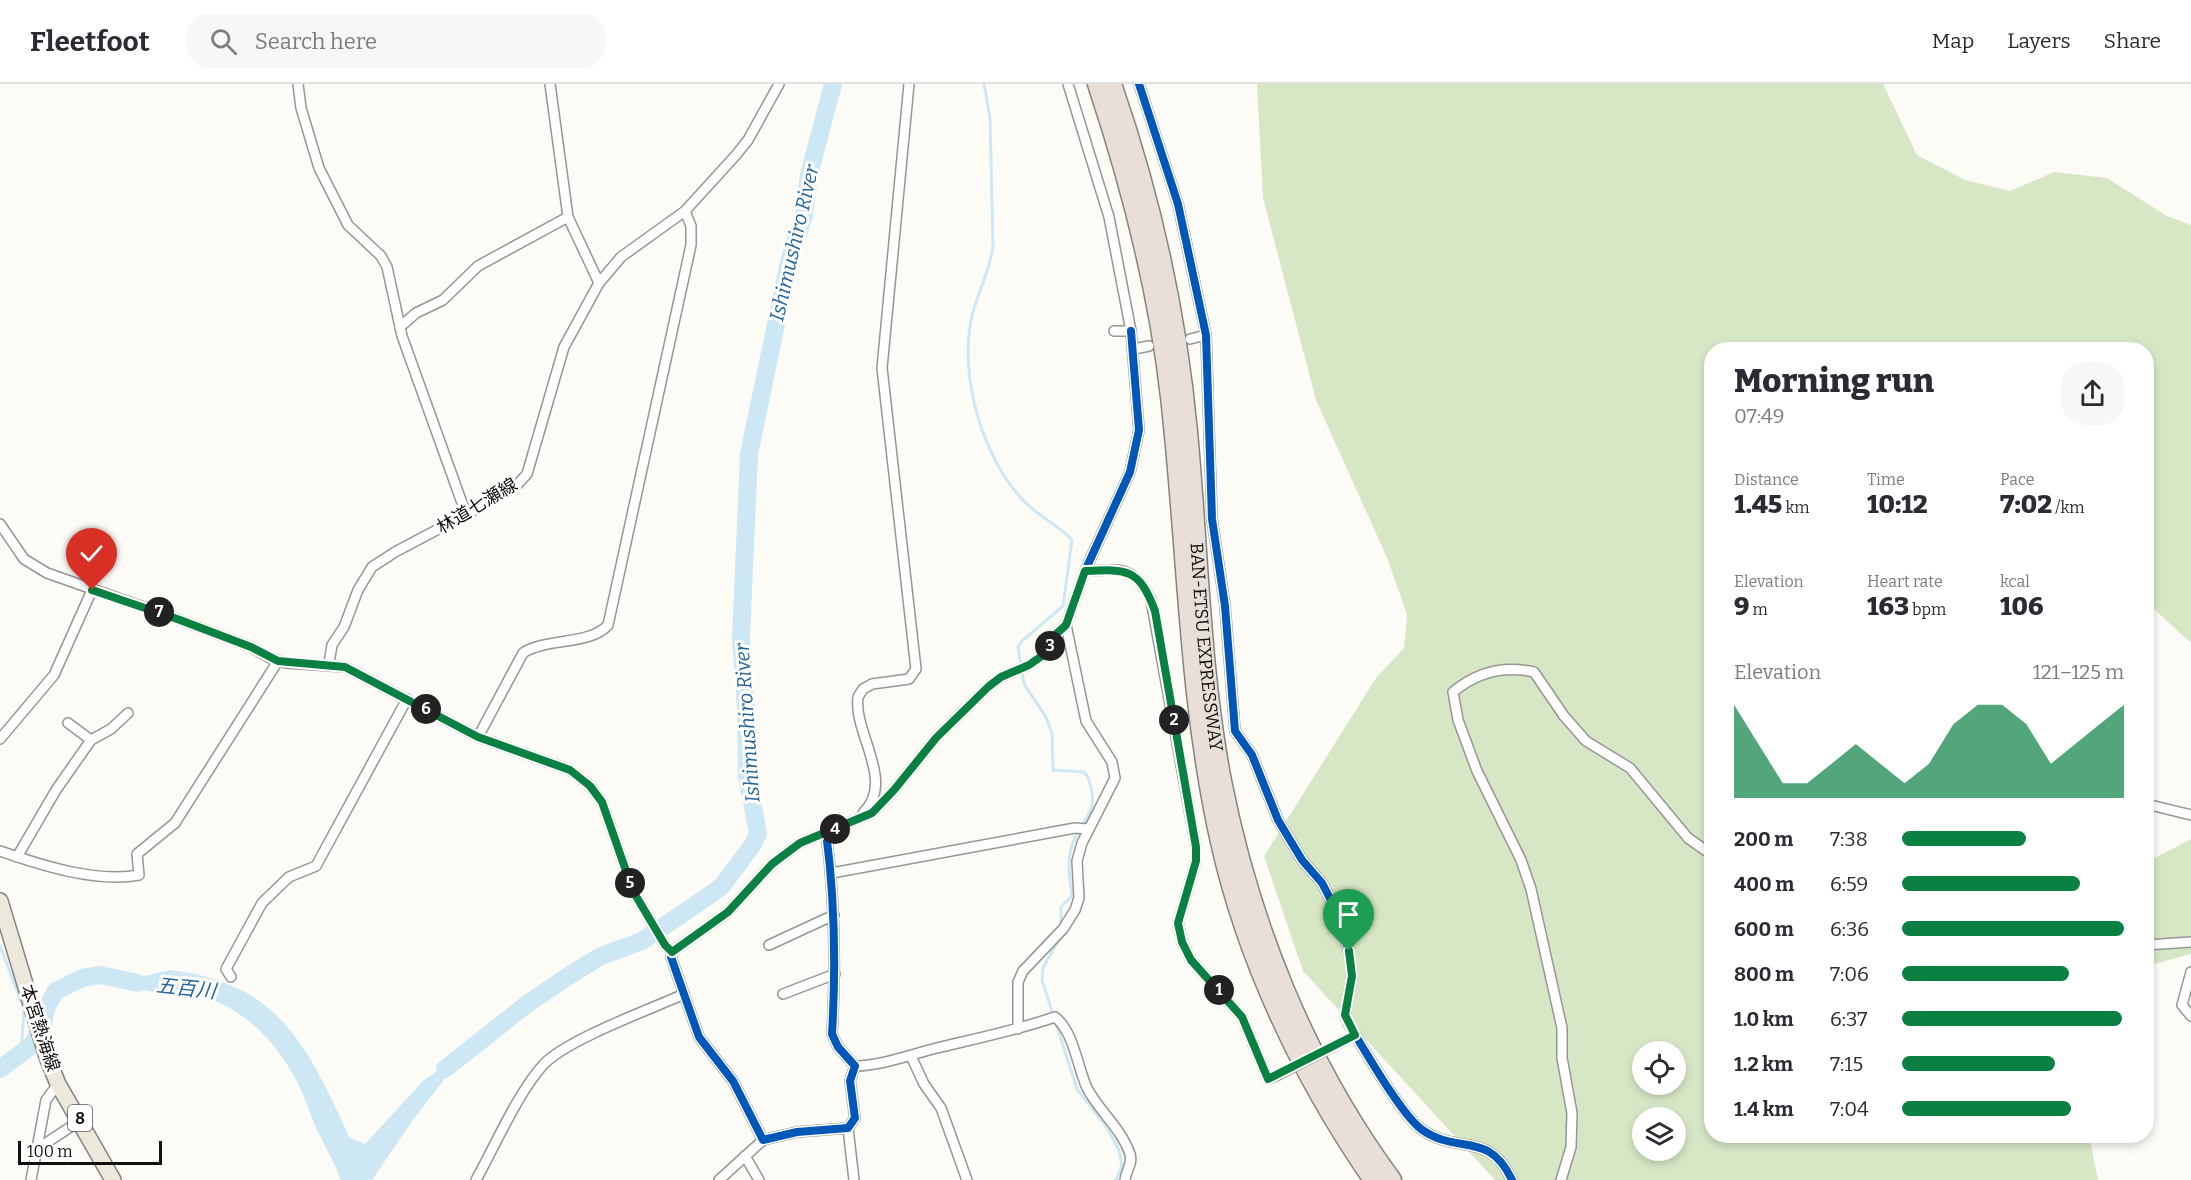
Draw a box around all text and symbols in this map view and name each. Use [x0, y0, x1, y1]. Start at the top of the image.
search box [186, 14, 606, 68]
text: Fleetfoot [30, 25, 150, 58]
icon: search [207, 25, 240, 58]
text: Search here [255, 28, 377, 55]
text: Map [1932, 28, 1974, 54]
text: Layers [2007, 28, 2071, 54]
text: Share [2104, 28, 2161, 54]
water label: Ishimushiro River [764, 162, 824, 323]
text: Morning run [1734, 361, 1934, 401]
button: share [2061, 362, 2124, 425]
text: 07:49 [1734, 404, 1784, 428]
text: Distance [1734, 470, 1799, 489]
text: Time [1867, 470, 1905, 489]
text: Pace [2000, 470, 2035, 489]
street label: 林道七瀬線 [433, 473, 521, 539]
text: 1.45 [1734, 489, 1782, 520]
text: 10:12 [1867, 489, 1928, 520]
text: 7:02 [2000, 489, 2052, 520]
text: km [1782, 498, 1810, 517]
text: /km [2052, 498, 2085, 517]
pin [66, 528, 117, 590]
icon: check [75, 537, 108, 570]
street label: BAN-ETSU EXPRESSWAY [1185, 542, 1228, 754]
text: Elevation [1734, 572, 1804, 591]
text: Heart rate [1867, 572, 1943, 591]
text: kcal [2000, 572, 2030, 591]
text: 9 [1734, 591, 1749, 622]
text: 163 [1867, 591, 1909, 622]
text: 106 [2000, 591, 2043, 622]
pin: 7 [144, 597, 174, 627]
text: m [1749, 600, 1768, 619]
text: bpm [1909, 600, 1946, 619]
text: 7 [155, 602, 163, 621]
pin: 3 [1035, 631, 1065, 661]
text: 3 [1045, 636, 1055, 655]
water label: Ishimushiro River [729, 642, 765, 803]
text: Elevation [1734, 660, 1821, 684]
text: 121–125 m [2033, 660, 2124, 684]
pin: 6 [411, 694, 441, 724]
text: 6 [421, 699, 431, 718]
pin: 2 [1159, 705, 1189, 735]
text: 2 [1169, 710, 1179, 729]
pin: 4 [820, 814, 850, 844]
text: 4 [830, 819, 840, 838]
text: 200 m [1734, 827, 1793, 851]
text: 7:38 [1830, 827, 1868, 851]
pin: 5 [615, 868, 645, 898]
text: 400 m [1734, 872, 1794, 896]
text: 6:59 [1830, 872, 1868, 896]
text: 5 [626, 873, 634, 892]
pin [1323, 889, 1374, 951]
icon: arrive [1332, 898, 1365, 931]
text: 600 m [1734, 917, 1794, 941]
text: 6:36 [1830, 917, 1869, 941]
text: 800 m [1734, 962, 1794, 986]
text: 7:06 [1830, 962, 1869, 986]
water label: 五百川 [155, 973, 219, 1003]
pin: 1 [1204, 975, 1234, 1005]
text: 1 [1216, 980, 1222, 999]
street label: 本宮熱海線 [16, 982, 64, 1074]
text: 1.0 km [1734, 1007, 1794, 1031]
text: 6:37 [1830, 1007, 1867, 1031]
map controls [1632, 1041, 1686, 1161]
button: locate [1632, 1041, 1686, 1095]
text: 1.2 km [1734, 1052, 1793, 1076]
text: 7:15 [1830, 1052, 1863, 1076]
text: 1.4 km [1734, 1097, 1794, 1121]
text: 7:04 [1830, 1097, 1869, 1121]
road number: 8 [68, 1105, 92, 1131]
button: layers [1632, 1107, 1686, 1161]
scale bar [18, 1138, 162, 1166]
text: 100 m [27, 1142, 72, 1161]

